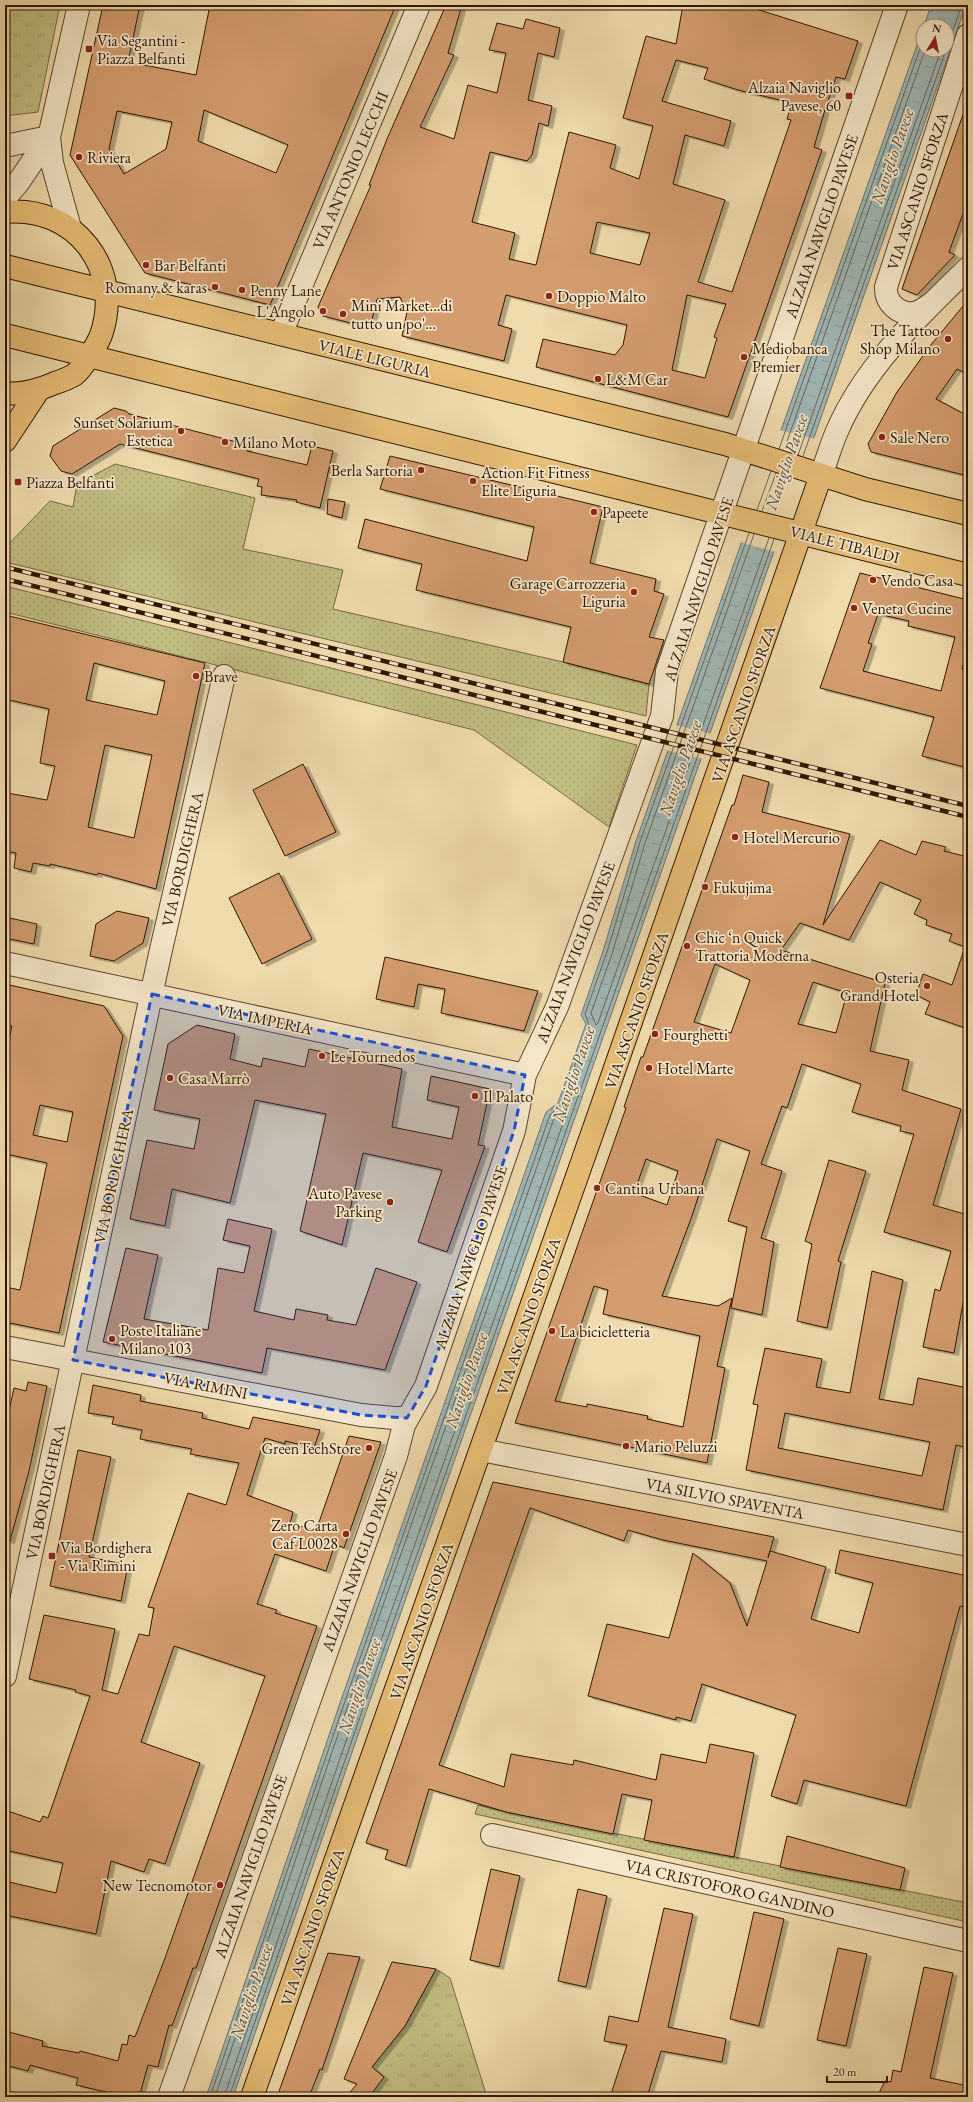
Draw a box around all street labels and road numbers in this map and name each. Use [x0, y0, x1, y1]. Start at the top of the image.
street label: VIA ANTONIO LECCHI [308, 87, 394, 252]
street label: VIA ASCANIO SFORZA [882, 109, 953, 273]
street label: ALZAIA NAVIGLIO PAVESE [780, 132, 863, 322]
street label: VIALE LIGURIA [317, 334, 434, 383]
street label: ALZAIA NAVIGLIO PAVESE [658, 494, 738, 685]
street label: VIALE TIBALDI [788, 521, 902, 568]
street label: VIA ASCANIO SFORZA [707, 622, 781, 786]
street label: VIA BORDIGHERA [157, 789, 208, 929]
street label: ALZAIA NAVIGLIO PAVESE [531, 858, 620, 1047]
street label: VIA ASCANIO SFORZA [600, 928, 674, 1092]
street label: VIA IMPERIA [216, 999, 315, 1040]
street label: VIA BORDIGHERA [89, 1106, 138, 1246]
street label: ALZAIA NAVIGLIO PAVESE [429, 1163, 512, 1353]
street label: VIA ASCANIO SFORZA [492, 1234, 566, 1398]
street label: VIA RIMINI [162, 1367, 250, 1404]
street label: VIA BORDIGHERA [21, 1422, 70, 1562]
street label: ALZAIA NAVIGLIO PAVESE [316, 1466, 402, 1655]
street label: VIA SILVIO SPAVENTA [644, 1473, 807, 1524]
street label: VIA ASCANIO SFORZA [385, 1539, 459, 1703]
street label: ALZAIA NAVIGLIO PAVESE [209, 1772, 292, 1962]
street label: VIA ASCANIO SFORZA [276, 1845, 350, 2009]
street label: VIA CRISTOFORO GANDINO [623, 1854, 836, 1923]

